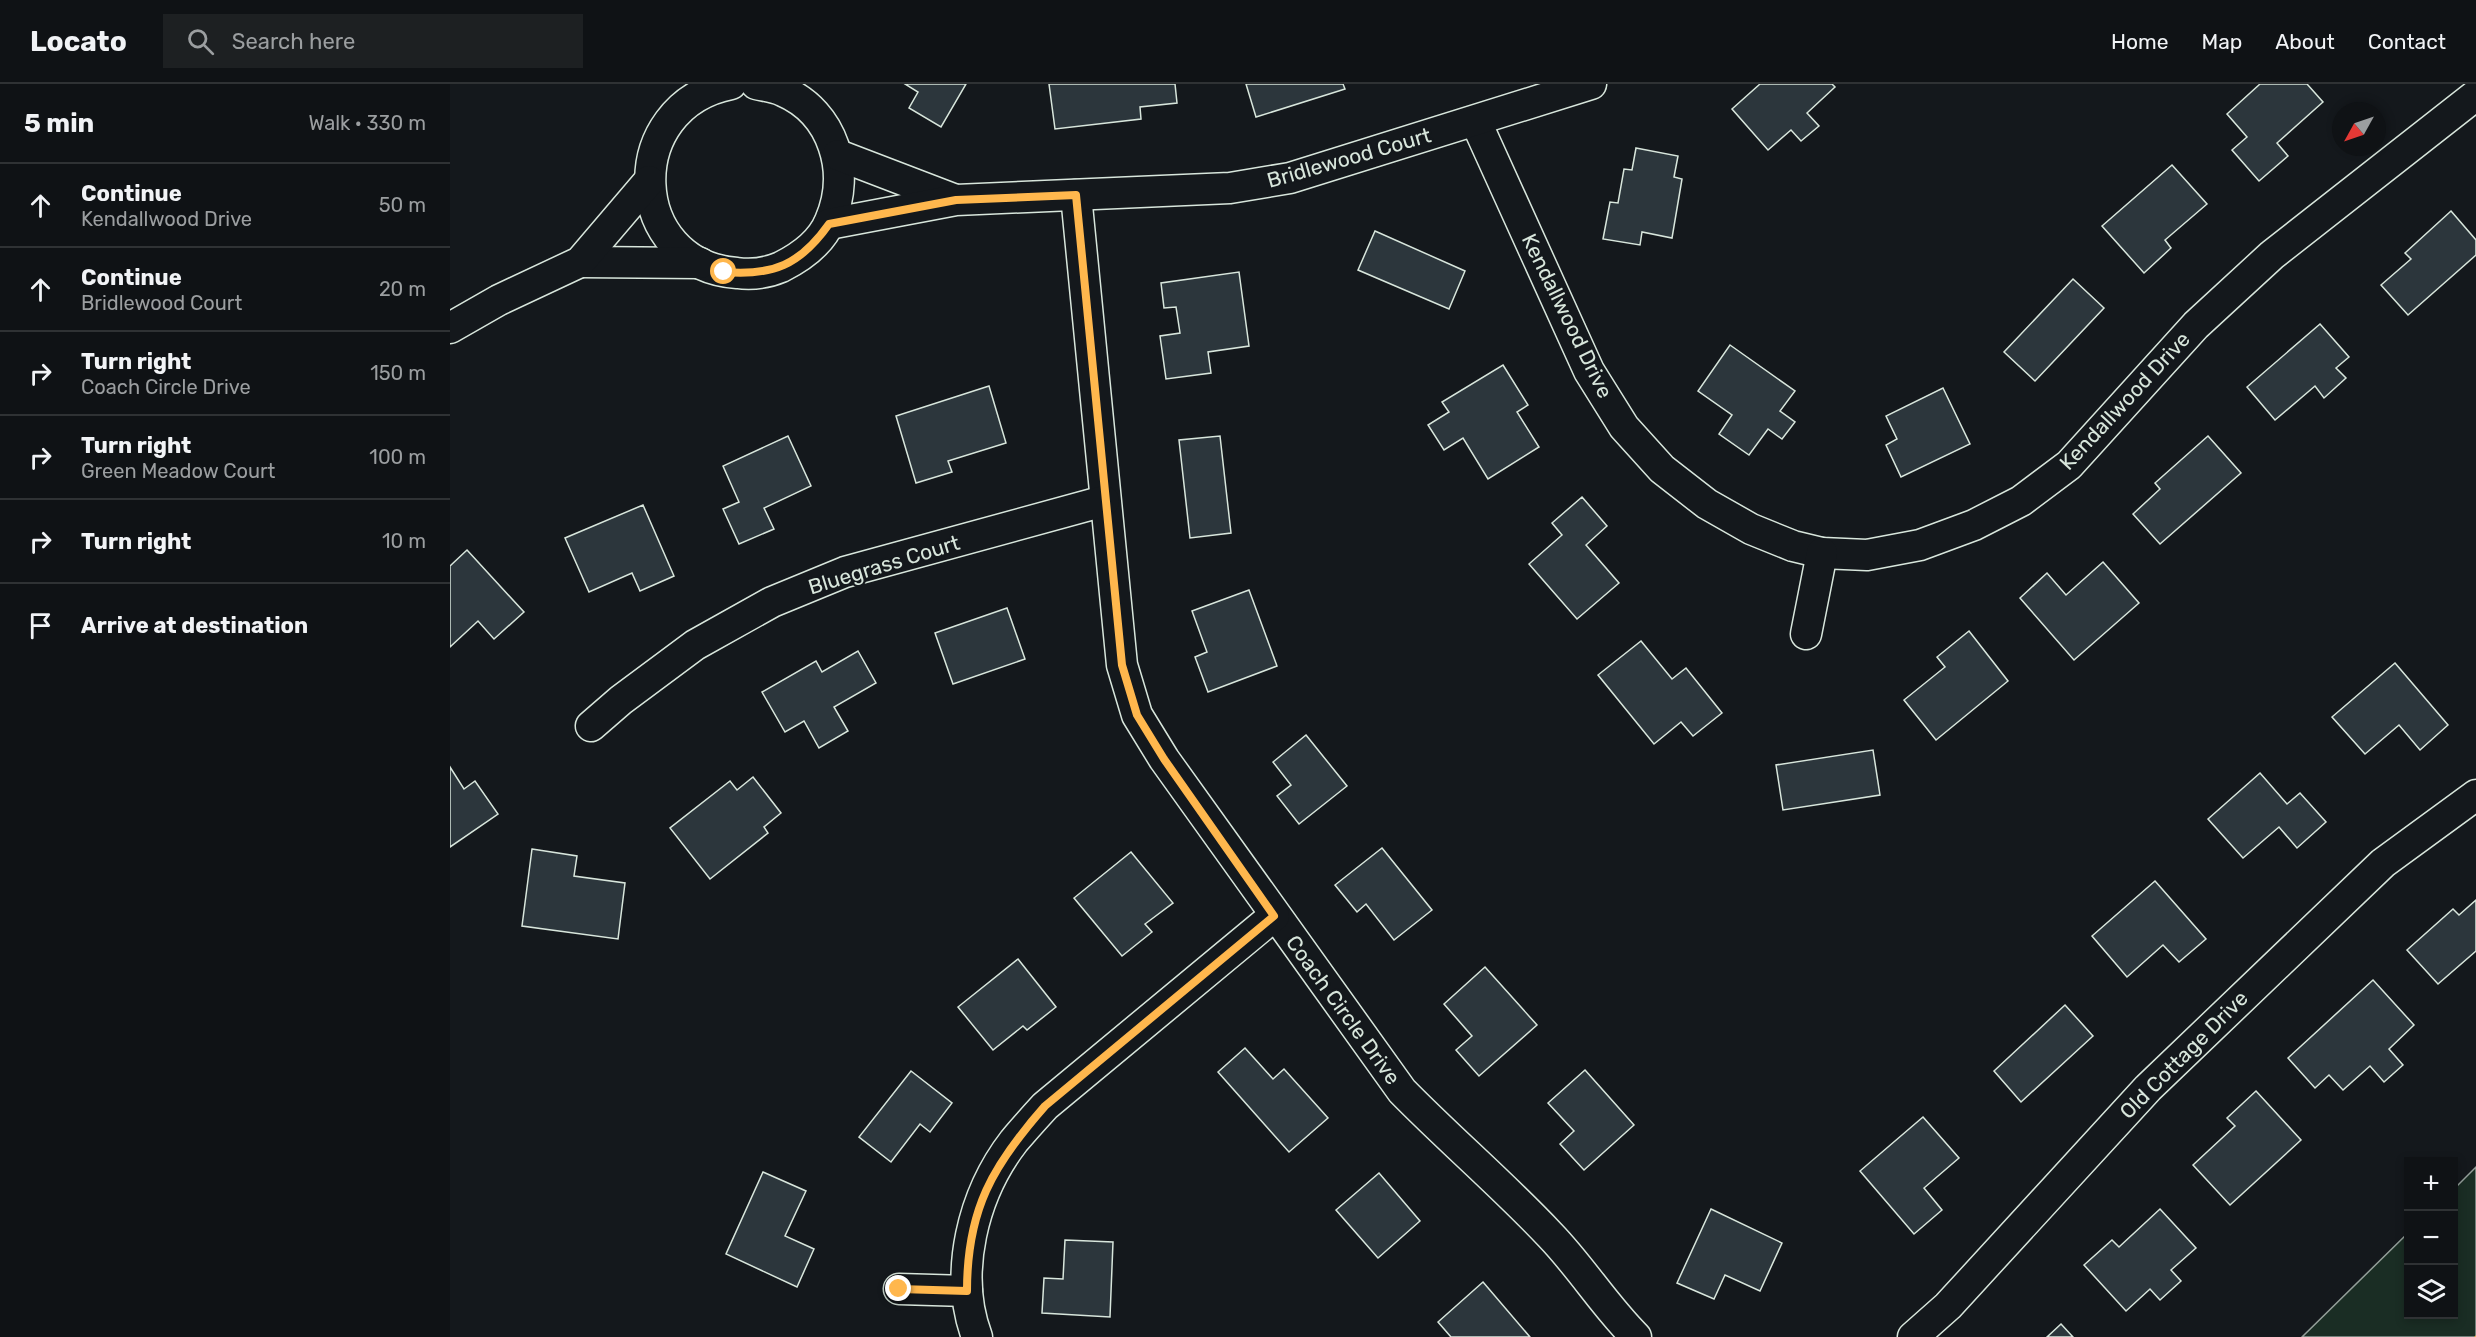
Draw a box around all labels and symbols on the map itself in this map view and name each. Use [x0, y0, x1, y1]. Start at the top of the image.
north arrow [2332, 102, 2386, 156]
street label: Bridlewood Court [1264, 122, 1434, 193]
street label: Kendallwood Drive [1517, 230, 1618, 402]
route start [710, 258, 736, 284]
street label: Kendallwood Drive [2054, 326, 2195, 475]
street label: Bluegrass Court [805, 530, 963, 599]
street label: Coach Circle Drive [1281, 930, 1406, 1089]
street label: Old Cottage Drive [2114, 985, 2253, 1124]
route end [885, 1275, 911, 1301]

